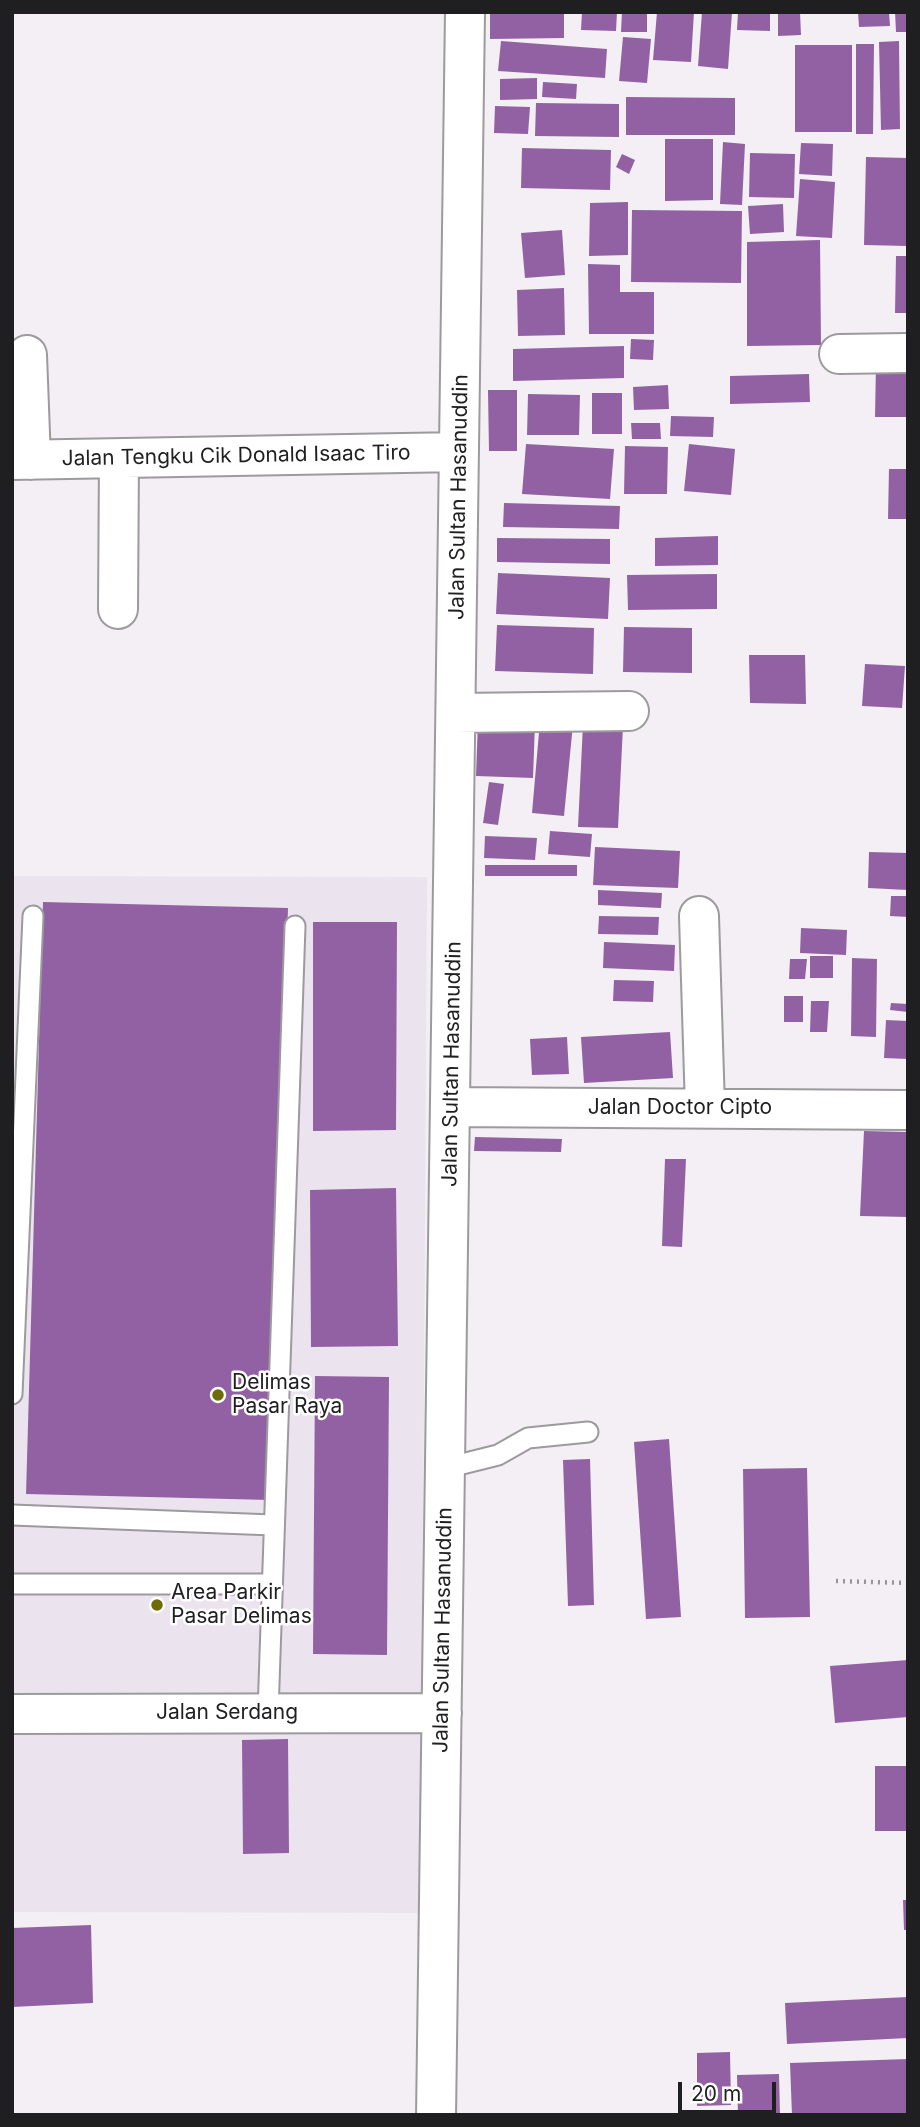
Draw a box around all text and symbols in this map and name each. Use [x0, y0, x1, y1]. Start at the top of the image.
street label: Jalan Sultan Hasanuddin [444, 374, 474, 620]
street label: Jalan Tengku Cik Donald Isaac Tiro [61, 440, 411, 472]
street label: Jalan Sultan Hasanuddin [437, 941, 467, 1187]
street label: Jalan Doctor Cipto [588, 1095, 772, 1121]
place label: Delimas Pasar Raya [232, 1370, 342, 1420]
marker: Delimas Pasar Raya [210, 1387, 226, 1403]
street label: Jalan Sultan Hasanuddin [428, 1507, 458, 1753]
place label: Area Parkir Pasar Delimas [171, 1580, 312, 1630]
marker: Area Parkir Pasar Delimas [149, 1597, 165, 1613]
street label: Jalan Serdang [156, 1700, 298, 1726]
scale bar [682, 2068, 780, 2112]
text: 20 m [691, 2081, 741, 2106]

